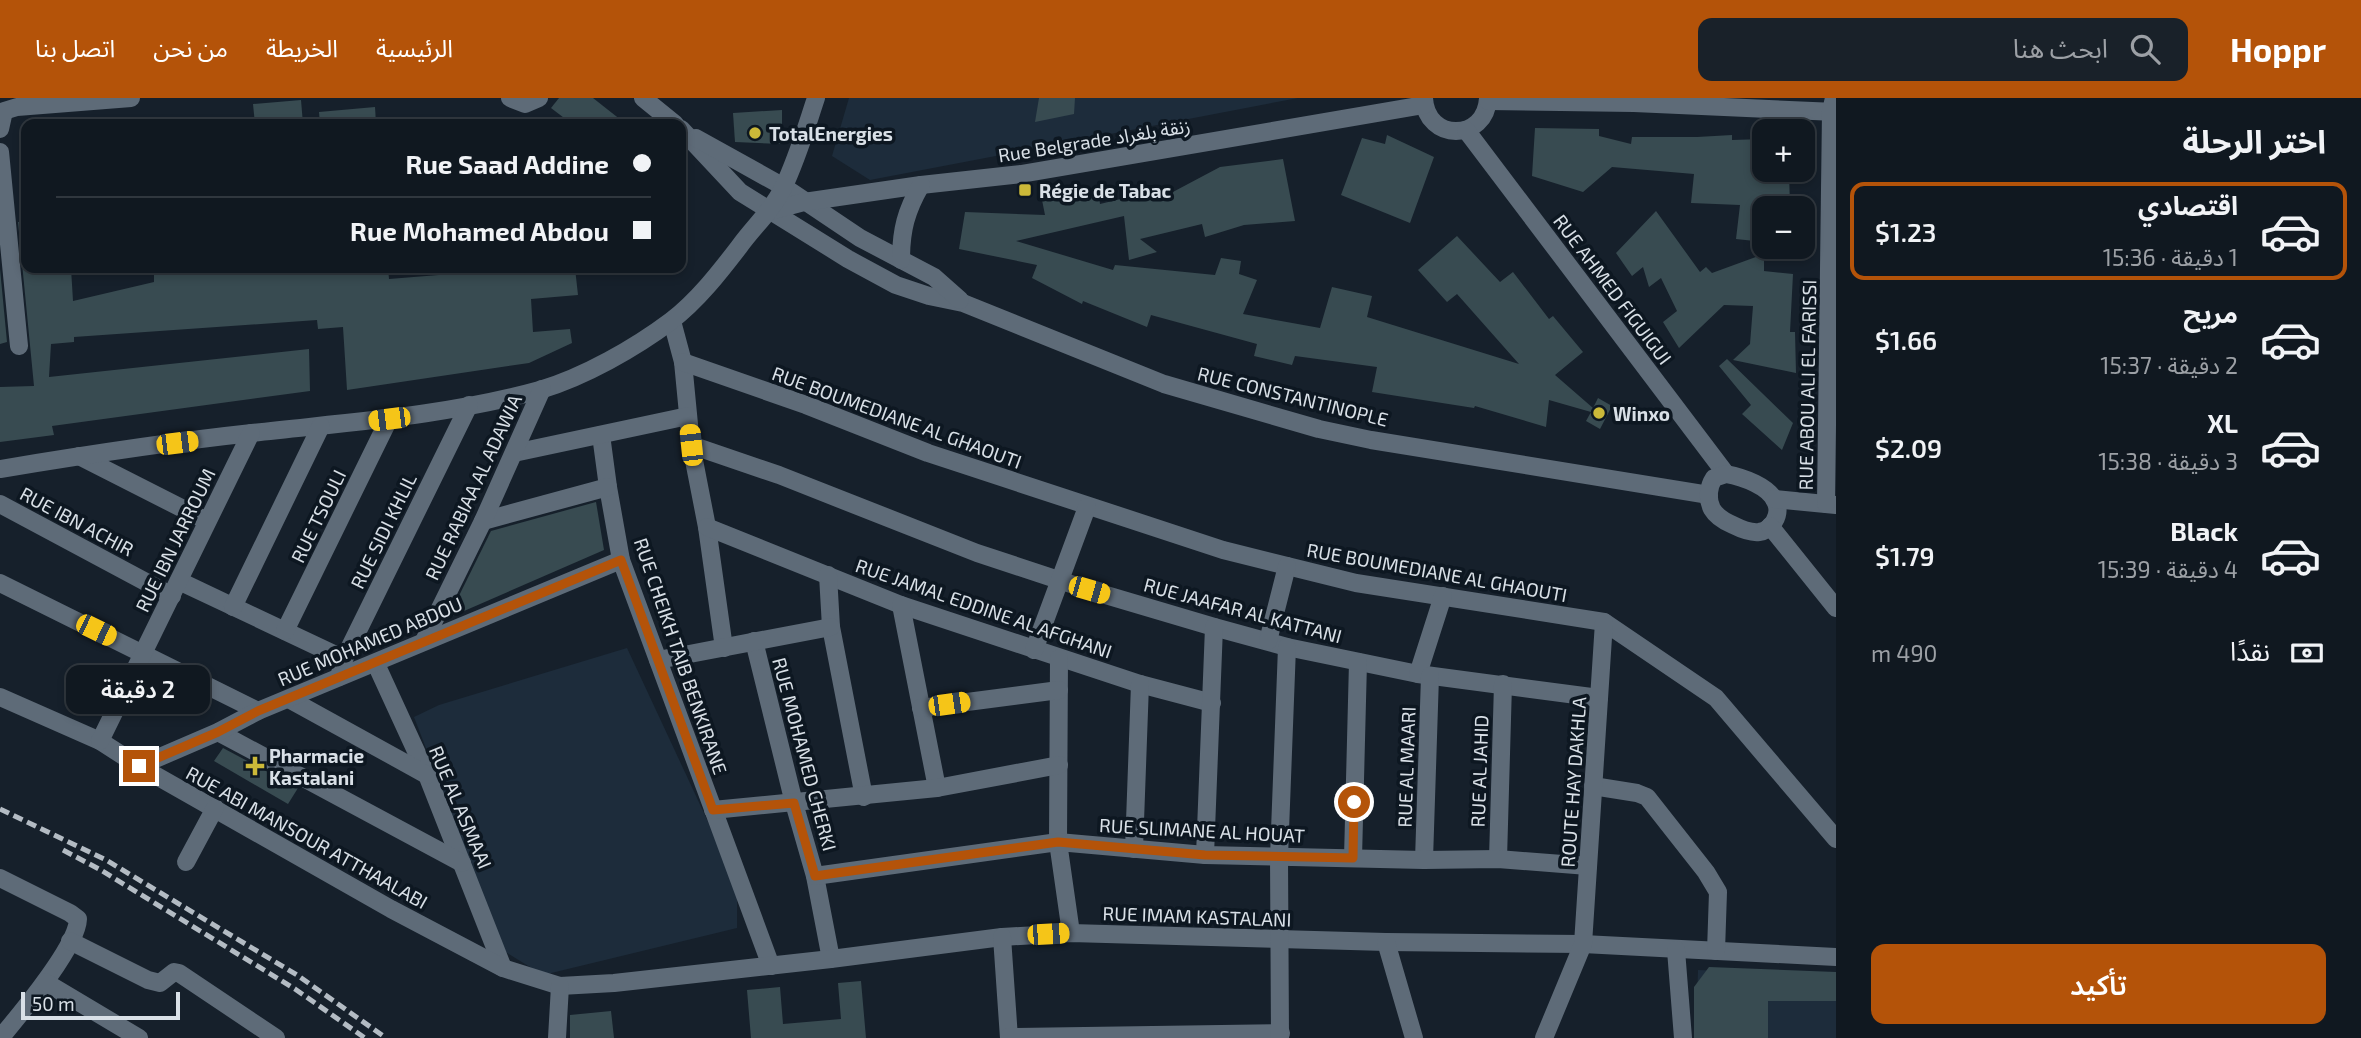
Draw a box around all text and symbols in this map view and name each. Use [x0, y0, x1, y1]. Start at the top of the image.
search box [1698, 18, 2188, 81]
text: Hoppr [2230, 29, 2326, 69]
icon: search [2126, 30, 2164, 68]
text: ابحث هنا [2013, 32, 2108, 63]
text: اتصل بنا [35, 33, 115, 62]
text: من نحن [153, 33, 228, 62]
text: الخريطة [266, 33, 338, 62]
text: الرئيسية [376, 33, 453, 62]
street label: Rue Belgrade زنقة بلغراد [996, 113, 1192, 168]
map controls [1752, 119, 1815, 259]
button: + [1752, 119, 1815, 182]
text: اختر الرحلة [2182, 121, 2326, 159]
place label: TotalEnergies [769, 122, 893, 145]
marker: TotalEnergies [747, 125, 763, 141]
text: Rue Saad Addine [406, 148, 609, 179]
place label: Régie de Tabac [1039, 179, 1171, 202]
marker: Régie de Tabac [1017, 182, 1033, 198]
text: اقتصادي [2138, 189, 2238, 220]
button: − [1752, 196, 1815, 259]
icon: car [2259, 200, 2322, 263]
street label: RUE AHMED FIGUIGUI [1549, 209, 1677, 369]
text: Rue Mohamed Abdou [350, 215, 609, 246]
text: $1.23 [1875, 216, 1936, 247]
text: 1 دقيقة · 15:36 [2103, 243, 2238, 271]
street label: RUE ABOU ALI EL FARISSI [1794, 279, 1820, 491]
text: مريح [2183, 297, 2238, 328]
icon: car [2259, 308, 2322, 371]
text: $1.66 [1875, 324, 1937, 355]
text: 2 دقيقة · 15:37 [2100, 351, 2238, 379]
street label: RUE BOUMEDIANE AL GHAOUTI [769, 361, 1025, 473]
street label: RUE CONSTANTINOPLE [1195, 361, 1391, 431]
street label: RUE RABIAA AL ADAWIA [420, 390, 526, 583]
place label: Winxo [1613, 402, 1670, 425]
marker: Winxo [1591, 405, 1607, 421]
car [367, 406, 412, 432]
text: XL [2207, 407, 2238, 438]
icon: car [2259, 416, 2322, 479]
car [679, 423, 704, 467]
car [155, 430, 200, 456]
text: $2.09 [1875, 432, 1942, 463]
text: 3 دقيقة · 15:38 [2098, 447, 2238, 475]
street label: RUE IBN JARROUM [130, 464, 220, 616]
street label: RUE TSOULI [286, 466, 350, 566]
street label: RUE SIDI KHLIL [345, 470, 421, 592]
street label: RUE IBN ACHIR [16, 481, 138, 561]
text: Black [2170, 515, 2238, 546]
icon: car [2259, 524, 2322, 587]
street label: RUE CHEIKH TAIB BENKIRANE [630, 535, 732, 777]
street label: RUE BOUMEDIANE AL GHAOUTI [1305, 538, 1569, 606]
text: $1.79 [1875, 540, 1935, 571]
street label: RUE JAMAL EDDINE AL AFGHANI [853, 553, 1115, 663]
text: 4 دقيقة · 15:39 [2098, 555, 2238, 583]
street label: RUE JAAFAR AL KATTANI [1141, 572, 1345, 648]
car [1066, 574, 1113, 606]
street label: RUE MOHAMED ABDOU [274, 592, 466, 690]
car [73, 611, 120, 649]
icon: cash [2288, 634, 2326, 672]
text: نقدًا [2230, 635, 2270, 666]
text: 490 m [1871, 639, 1937, 667]
street label: RUE MOHAMED CHERKI [768, 655, 842, 853]
callout: 2 دقيقة [67, 664, 211, 714]
text: 2 دقيقة [101, 675, 175, 703]
car [927, 691, 972, 717]
street label: ROUTE HAY DAKHLA [1556, 696, 1590, 868]
street label: RUE AL MAARI [1392, 706, 1420, 828]
street label: RUE AL JAHID [1466, 714, 1492, 828]
street label: RUE AL ASMAAI [425, 742, 497, 872]
place label: Pharmacie Kastalani [269, 744, 365, 789]
route end [123, 750, 155, 782]
marker: Pharmacie Kastalani [247, 758, 263, 774]
street label: RUE ABI MANSOUR ATTHAALABI [182, 761, 432, 913]
route start [1338, 786, 1370, 818]
street label: RUE SLIMANE AL HOUAT [1099, 813, 1305, 847]
street label: RUE IMAM KASTALANI [1102, 901, 1292, 931]
car [1027, 922, 1070, 946]
button: تأكيد [1871, 944, 2326, 1024]
scale bar [21, 989, 180, 1021]
text: 50 m [32, 992, 75, 1015]

